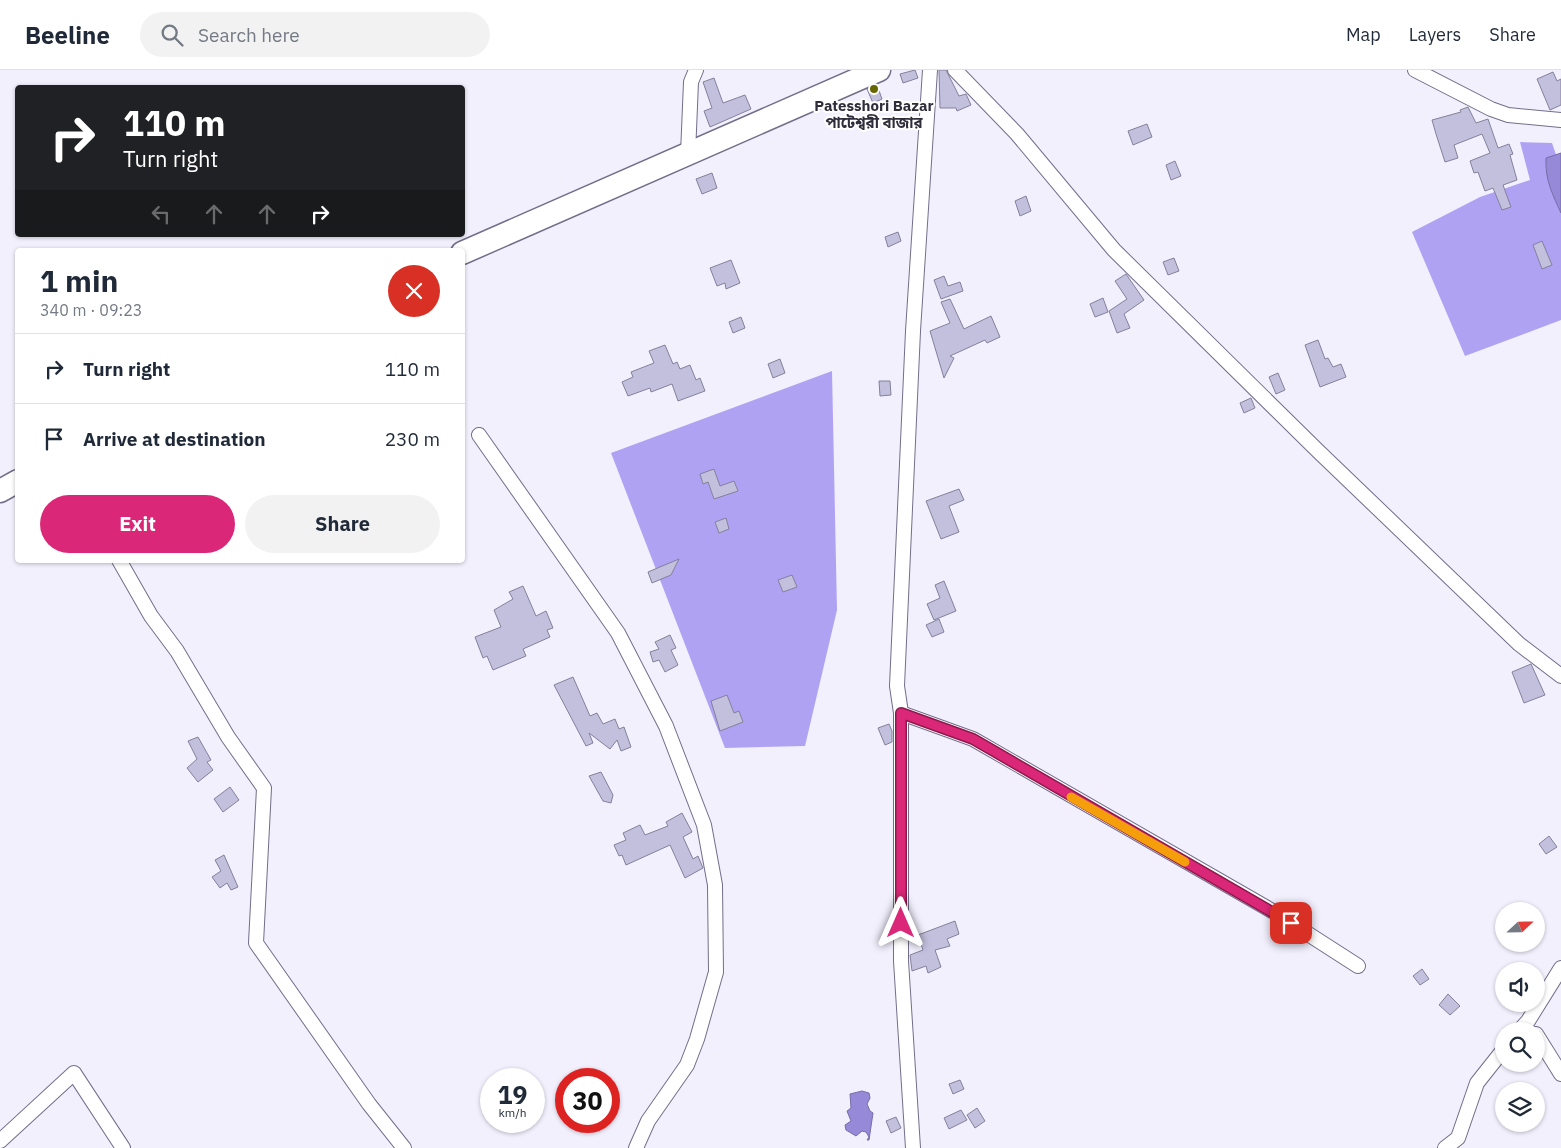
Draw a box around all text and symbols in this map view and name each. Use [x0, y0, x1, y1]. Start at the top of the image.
search box [140, 12, 490, 57]
text: Beeline [25, 19, 110, 51]
icon: search [158, 21, 186, 49]
text: Search here [198, 23, 300, 47]
text: Map [1346, 23, 1381, 46]
text: Layers [1409, 23, 1461, 46]
text: Share [1489, 23, 1536, 46]
marker: Patesshori Bazar পাটেশ্বরী বাজার [868, 83, 880, 95]
place label: Patesshori Bazar পাটেশ্বরী বাজার [814, 96, 934, 132]
text: 110 m [123, 100, 226, 146]
icon: right [40, 105, 105, 170]
text: Turn right [123, 144, 218, 173]
icon: left [147, 200, 175, 228]
icon: ahead [200, 200, 228, 228]
icon: ahead [253, 200, 281, 228]
icon: right [306, 200, 334, 228]
text: 1 min [40, 261, 118, 300]
button: close [388, 265, 440, 317]
text: 340 m · 09:23 [40, 300, 142, 320]
icon: right [40, 355, 68, 383]
text: Turn right [83, 357, 170, 381]
text: 110 m [385, 357, 440, 381]
icon: arrive [40, 425, 68, 453]
text: Arrive at destination [83, 427, 266, 451]
text: 230 m [385, 427, 440, 451]
button: Exit [40, 495, 235, 553]
button: Share [245, 495, 440, 553]
position arrow [874, 896, 926, 948]
pin [1270, 902, 1312, 944]
north arrow [1495, 902, 1545, 952]
map controls [1495, 902, 1545, 1132]
icon: arrive [1277, 909, 1305, 937]
button: sound [1495, 962, 1545, 1012]
button: search [1495, 1022, 1545, 1072]
speed limit sign: 30 [555, 1068, 620, 1133]
text: 19 [497, 1078, 528, 1111]
button: layers [1495, 1082, 1545, 1132]
text: km/h [498, 1105, 527, 1120]

